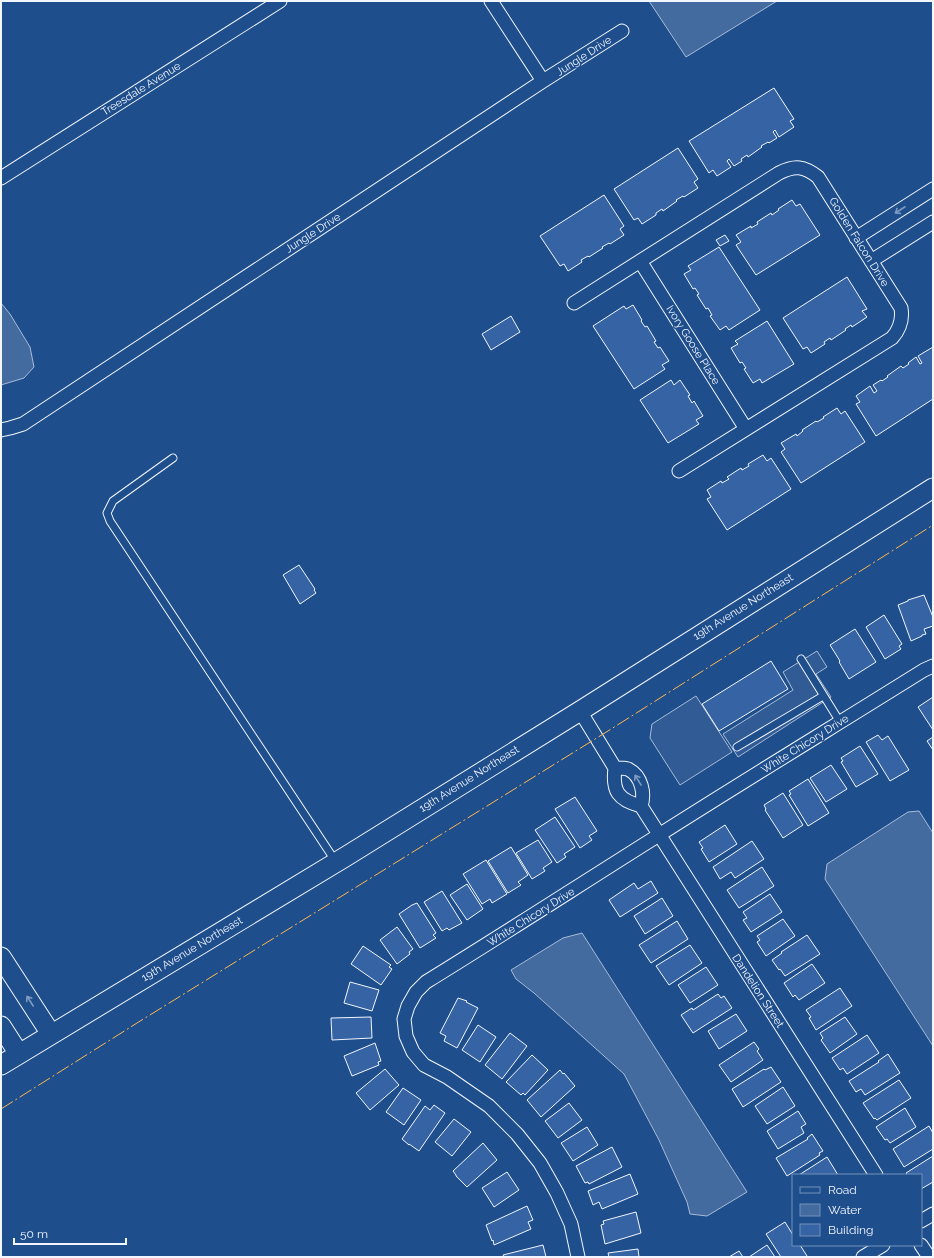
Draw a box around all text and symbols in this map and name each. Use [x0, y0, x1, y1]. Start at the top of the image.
street label: Jungle Drive [554, 33, 615, 79]
street label: Treesdale Avenue [99, 59, 183, 119]
street label: Golden Falcon Drive [826, 195, 892, 289]
one-way arrow [894, 206, 906, 214]
street label: Jungle Drive [283, 210, 344, 256]
street label: Ivory Goose Place [663, 303, 723, 388]
street label: 19th Avenue Northeast [691, 571, 796, 643]
street label: White Chicory Drive [759, 712, 852, 776]
street label: 19th Avenue Northeast [417, 743, 522, 815]
one-way arrow [634, 774, 642, 786]
street label: White Chicory Drive [485, 885, 578, 949]
street label: 19th Avenue Northeast [139, 914, 245, 984]
street label: Dandelion Street [729, 952, 787, 1031]
one-way arrow [26, 996, 34, 1007]
legend [792, 1174, 922, 1246]
text: Road [828, 1183, 857, 1197]
text: Water [828, 1203, 862, 1217]
scale bar [14, 1220, 126, 1246]
text: Building [828, 1223, 874, 1237]
text: 50 m [20, 1227, 48, 1241]

